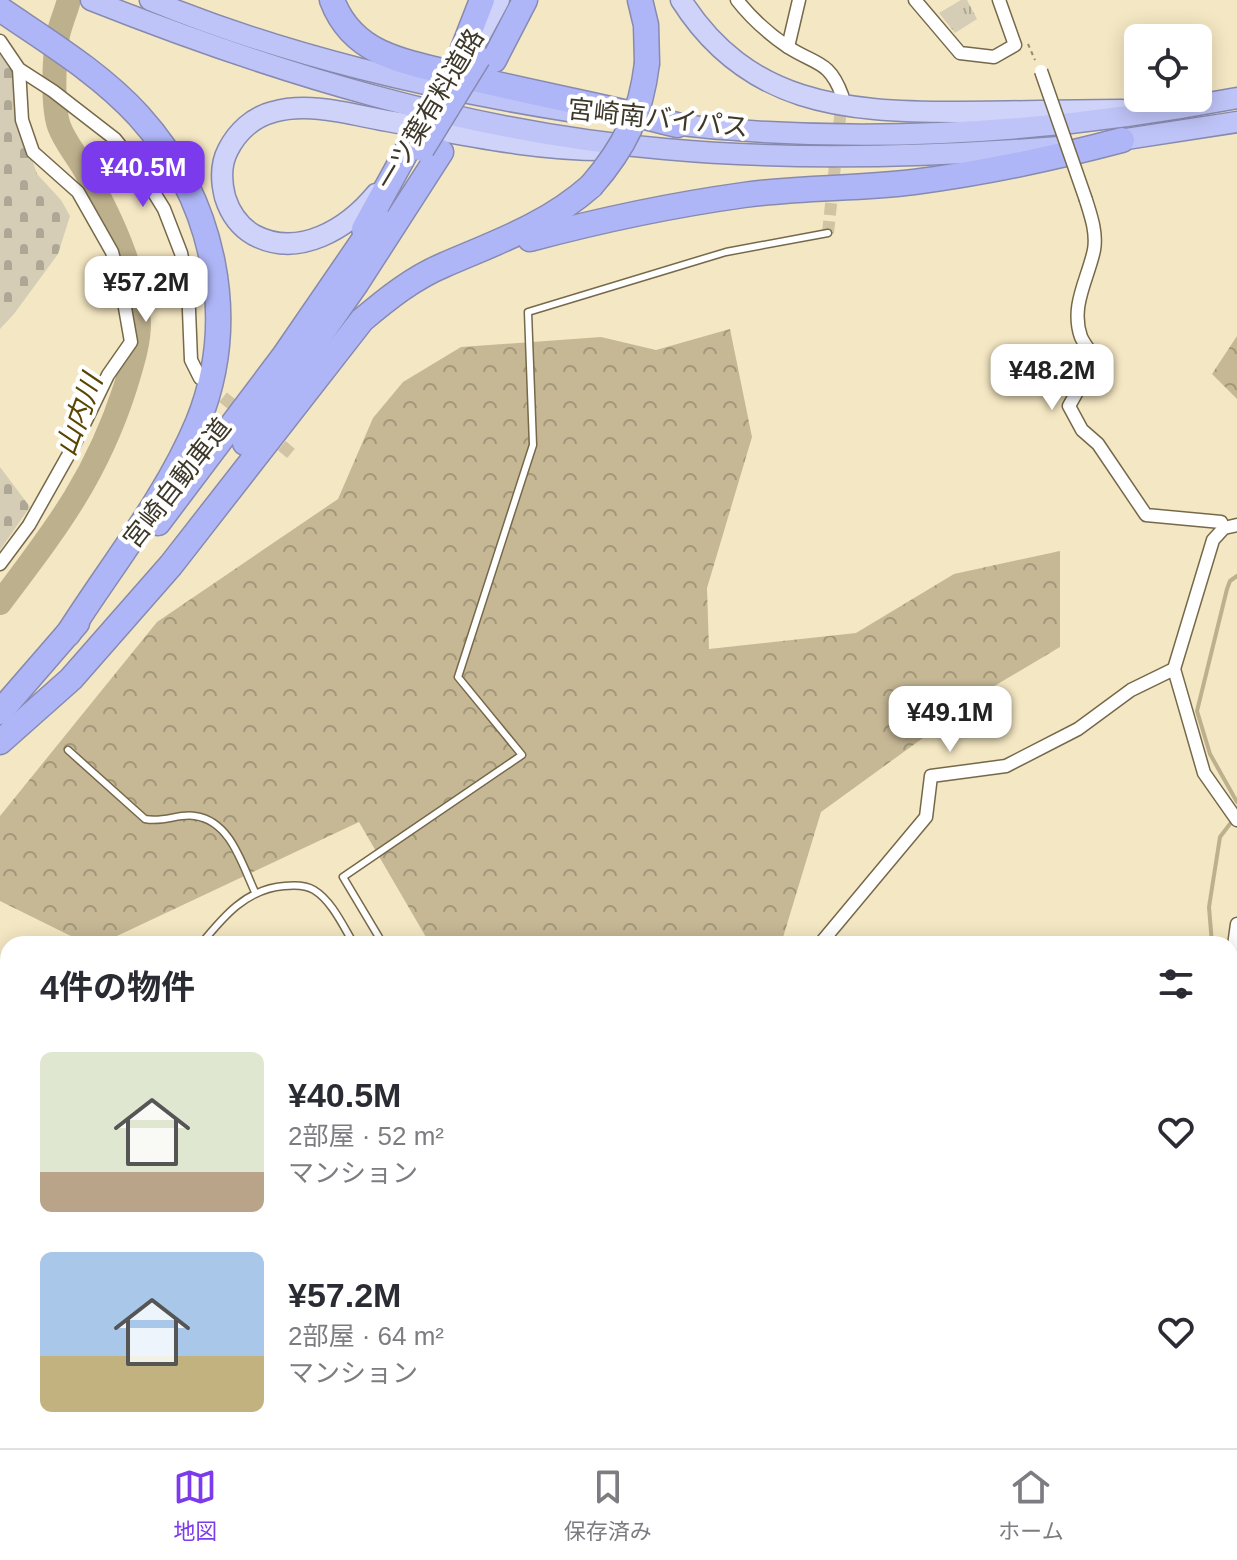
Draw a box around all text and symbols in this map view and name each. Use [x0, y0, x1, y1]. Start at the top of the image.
street label: 一ツ葉有料道路 [370, 23, 490, 195]
map controls [1124, 24, 1212, 112]
button: locate [1124, 24, 1212, 112]
street label: 宮崎南バイパス [566, 94, 750, 142]
pin: ¥40.5M [78, 141, 208, 209]
text: ¥40.5M [100, 152, 186, 182]
pin: ¥57.2M [81, 256, 211, 324]
text: ¥57.2M [103, 267, 189, 297]
pin: ¥48.2M [987, 344, 1117, 412]
text: ¥48.2M [1009, 355, 1095, 385]
water label: 山内川 [50, 367, 109, 460]
street label: 宮崎自動車道 [117, 412, 237, 554]
pin: ¥49.1M [885, 686, 1015, 754]
text: ¥49.1M [907, 697, 993, 727]
icon: filters [1154, 962, 1198, 1006]
text: 4件の物件 [40, 968, 195, 1006]
text: ¥40.5M [288, 1076, 401, 1114]
icon: home [104, 1084, 200, 1180]
icon: heart [1154, 1110, 1198, 1154]
text: 2部屋 · 52 m² [288, 1121, 444, 1151]
text: マンション [288, 1158, 418, 1188]
text: ¥57.2M [288, 1276, 401, 1314]
icon: home [104, 1284, 200, 1380]
icon: heart [1154, 1310, 1198, 1354]
text: 2部屋 · 64 m² [288, 1321, 444, 1351]
text: マンション [288, 1358, 418, 1388]
tab: 地図 [173, 1465, 217, 1545]
tab: 保存済み [564, 1465, 652, 1545]
tab: ホーム [998, 1465, 1064, 1545]

